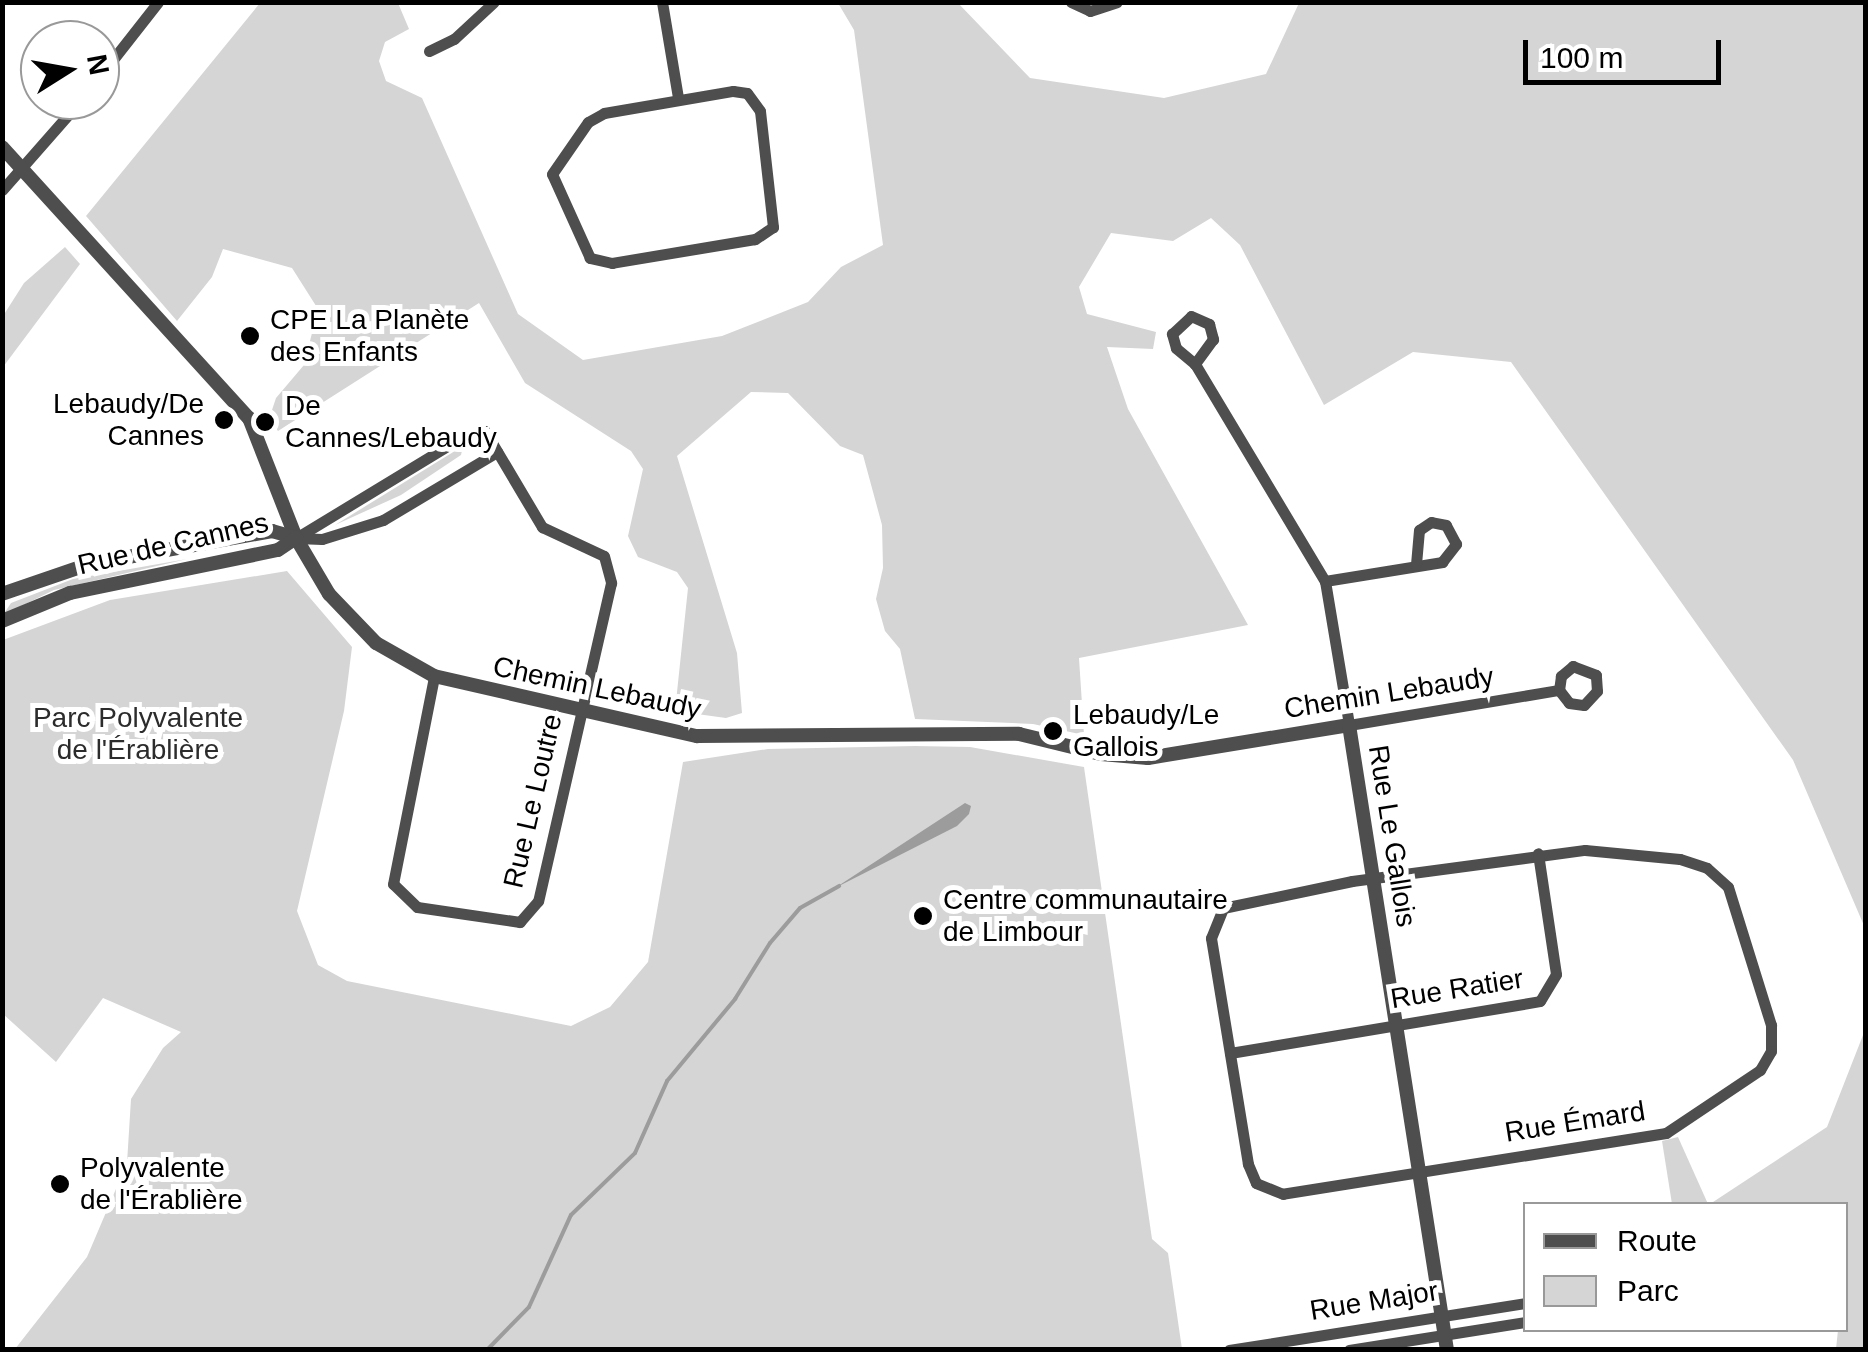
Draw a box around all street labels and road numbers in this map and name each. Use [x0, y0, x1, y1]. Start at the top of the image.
street label: Rue de Cannes [74, 506, 272, 582]
street label: Chemin Lebaudy [490, 650, 704, 726]
street label: Chemin Lebaudy [1282, 660, 1496, 726]
street label: Rue Le Loutre [497, 711, 569, 891]
street label: Rue Le Gallois [1361, 743, 1423, 929]
street label: Rue Ratier [1388, 962, 1526, 1016]
street label: Rue Émard [1502, 1094, 1648, 1150]
street label: Rue Major [1308, 1274, 1440, 1328]

